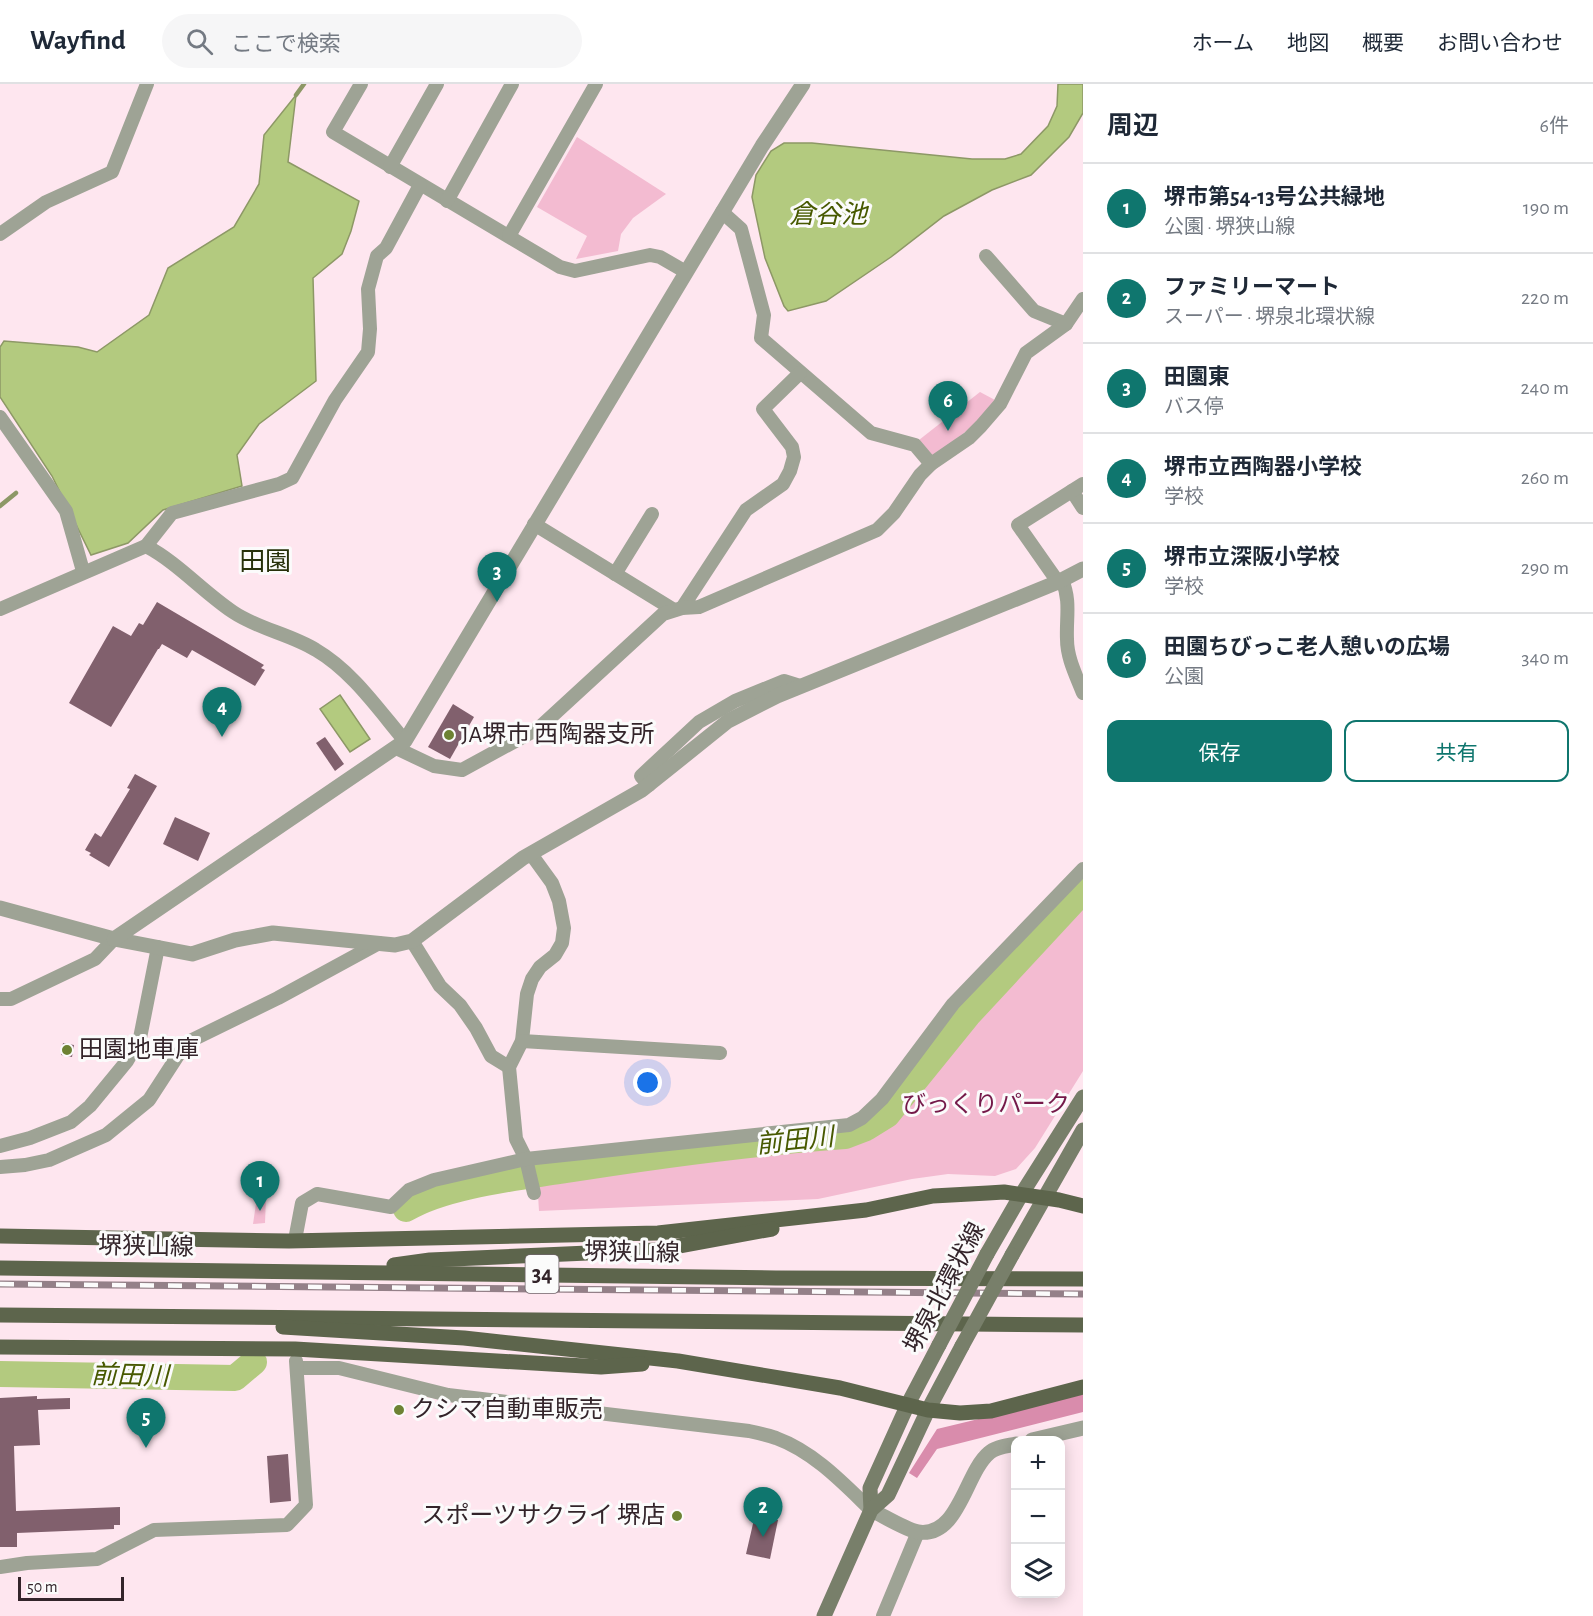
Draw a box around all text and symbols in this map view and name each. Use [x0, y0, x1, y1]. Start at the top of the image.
search box [162, 14, 582, 68]
icon: search [183, 25, 216, 58]
text: Wayfind [30, 27, 126, 55]
text: ここで検索 [231, 33, 341, 55]
text: ホーム [1192, 33, 1254, 54]
text: 地図 [1287, 33, 1329, 54]
text: 概要 [1362, 33, 1404, 54]
text: お問い合わせ [1437, 33, 1563, 54]
text: 周辺 [1107, 113, 1159, 139]
text: 6件 [1540, 116, 1569, 136]
text: 堺市第54-13号公共緑地 [1164, 186, 1385, 208]
text: 1 [1123, 198, 1130, 218]
text: 190 m [1523, 198, 1569, 218]
water label: 倉谷池 [789, 201, 870, 228]
text: 公園 · 堺狭山線 [1164, 217, 1295, 237]
text: ファミリーマート [1164, 276, 1340, 298]
text: 2 [1122, 288, 1131, 308]
text: 220 m [1521, 288, 1569, 308]
text: スーパー · 堺泉北環状線 [1164, 307, 1375, 327]
text: 田園東 [1164, 366, 1230, 388]
text: 3 [1122, 378, 1131, 398]
text: 240 m [1520, 378, 1569, 398]
pin: 6 [928, 382, 968, 431]
text: バス停 [1164, 397, 1224, 417]
text: 堺市立西陶器小学校 [1164, 456, 1362, 478]
text: 4 [1121, 468, 1132, 488]
text: 260 m [1521, 468, 1569, 488]
text: 学校 [1164, 487, 1204, 507]
text: 堺市立深阪小学校 [1164, 546, 1340, 568]
district label: 田園 [239, 549, 291, 575]
pin: 3 [478, 552, 516, 602]
text: 5 [1122, 558, 1131, 578]
text: 290 m [1521, 558, 1569, 578]
text: 学校 [1164, 577, 1204, 597]
text: 田園ちびっこ老人憩いの広場 [1164, 636, 1450, 658]
text: 6 [1122, 648, 1131, 668]
text: 340 m [1521, 648, 1569, 668]
text: 公園 [1164, 667, 1204, 687]
pin: 4 [202, 688, 242, 737]
button: 保存 [1107, 720, 1332, 782]
button: 共有 [1344, 720, 1569, 782]
place label: JA堺市 西陶器支所 [461, 721, 654, 747]
marker: JA堺市 西陶器支所 [442, 728, 456, 742]
place label: 田園地車庫 [79, 1036, 199, 1062]
marker: 田園地車庫 [60, 1043, 74, 1057]
your location [633, 1068, 662, 1097]
park label: びっくりパーク [902, 1092, 1070, 1117]
water label: 前田川 [755, 1123, 838, 1158]
pin: 1 [240, 1162, 280, 1211]
street label: 堺泉北環状線 [899, 1218, 989, 1357]
street label: 堺狭山線 [98, 1232, 194, 1260]
street label: 堺狭山線 [584, 1238, 680, 1266]
road number: 34 [526, 1255, 558, 1293]
water label: 前田川 [91, 1361, 172, 1390]
place label: クシマ自動車販売 [411, 1396, 603, 1422]
pin: 5 [126, 1398, 166, 1448]
marker: クシマ自動車販売 [392, 1403, 406, 1417]
map controls [1011, 1436, 1065, 1598]
button: + [1011, 1436, 1065, 1490]
pin: 2 [744, 1488, 783, 1537]
button: − [1011, 1490, 1065, 1544]
place label: スポーツサクライ 堺店 [422, 1502, 665, 1528]
marker: スポーツサクライ 堺店 [670, 1509, 684, 1523]
button: layers [1011, 1544, 1065, 1598]
scale bar [18, 1574, 124, 1602]
text: 50 m [27, 1579, 58, 1595]

